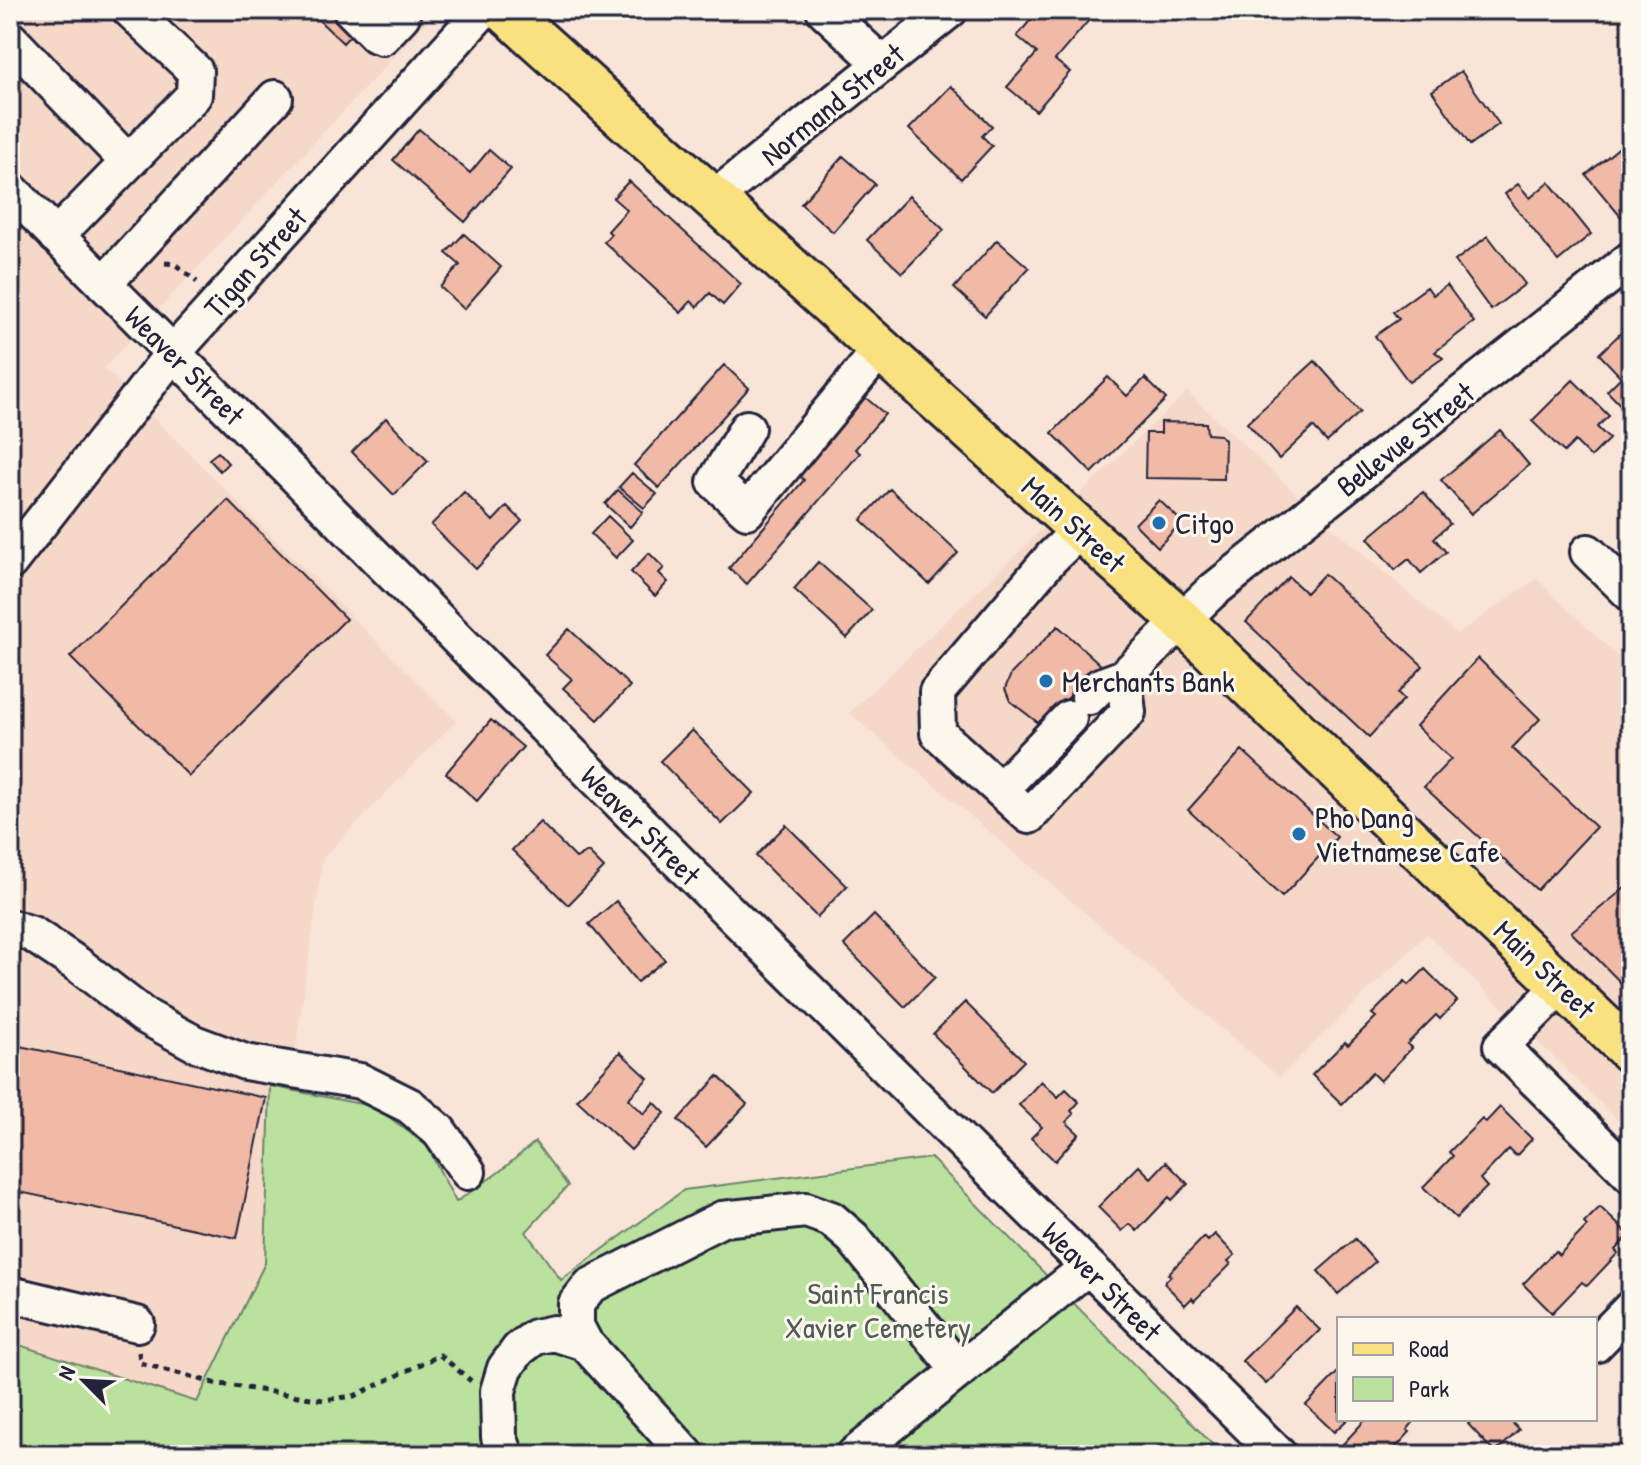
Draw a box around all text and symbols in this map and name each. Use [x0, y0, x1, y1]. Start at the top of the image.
street label: Normand Street [752, 33, 913, 174]
street label: Tigan Street [195, 198, 316, 326]
street label: Weaver Street [116, 296, 254, 434]
street label: Bellevue Street [1328, 372, 1483, 505]
street label: Main Street [1014, 467, 1135, 582]
place label: Citgo [1175, 503, 1234, 543]
marker: Citgo [1150, 514, 1168, 532]
place label: Merchants Bank [1062, 661, 1235, 701]
marker: Merchants Bank [1037, 672, 1055, 690]
street label: Weaver Street [572, 756, 710, 894]
place label: Pho Dang Vietnamese Cafe [1315, 797, 1500, 871]
marker: Pho Dang Vietnamese Cafe [1290, 825, 1308, 843]
street label: Main Street [1486, 911, 1605, 1028]
street label: Weaver Street [1033, 1212, 1171, 1350]
park label: Saint Francis Xavier Cemetery [785, 1273, 971, 1347]
legend [1337, 1317, 1597, 1421]
text: Road [1409, 1332, 1448, 1364]
north arrow [44, 1341, 124, 1421]
text: N [50, 1361, 82, 1384]
text: Park [1409, 1372, 1449, 1404]

